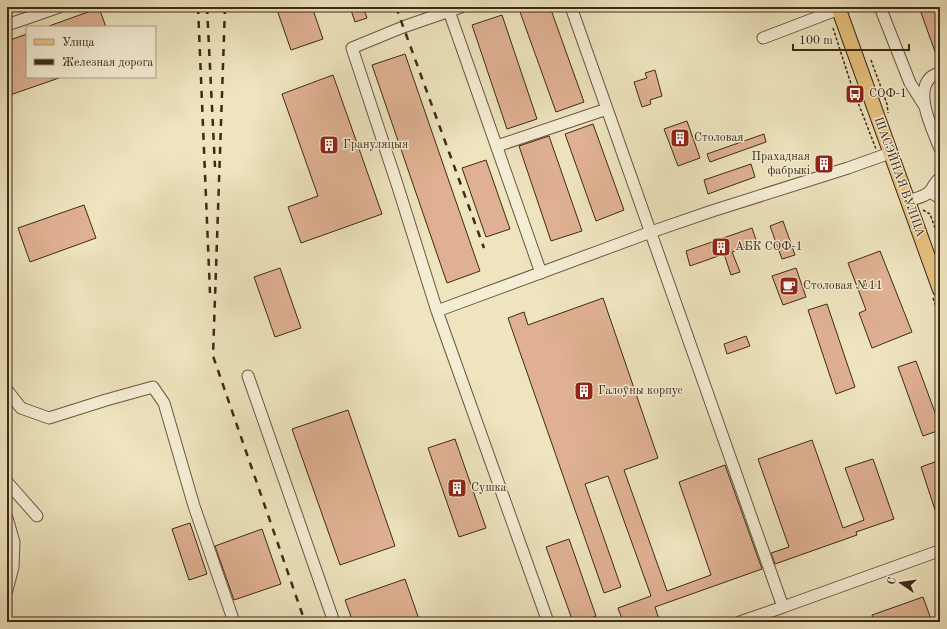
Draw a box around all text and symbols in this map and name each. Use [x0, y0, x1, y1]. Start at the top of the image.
legend [26, 26, 156, 78]
scale bar [793, 26, 909, 52]
text: 100 m [799, 35, 833, 47]
text: Улица [62, 37, 95, 49]
text: Железная дорога [62, 57, 153, 69]
bus stop icon: СОФ-1 [844, 83, 866, 105]
place label: СОФ-1 [869, 88, 907, 100]
street label: ШАСЭЙНАЯ ВУЛІЦА [872, 114, 929, 239]
building icon: Столовая [669, 127, 691, 149]
place label: Столовая [694, 132, 744, 144]
building icon: Грануляцыя [318, 134, 340, 156]
place label: Грануляцыя [343, 139, 408, 151]
place label: Прахадная фабрыкі [752, 151, 810, 177]
building icon: Прахадная фабрыкі [813, 153, 835, 175]
building icon: АБК СОФ-1 [710, 236, 732, 258]
place label: АБК СОФ-1 [735, 241, 803, 253]
cafe icon: Столовая №11 [778, 275, 800, 297]
place label: Столовая №11 [803, 280, 883, 292]
building icon: Галоўны корпус [573, 380, 595, 402]
place label: Галоўны корпус [598, 385, 683, 397]
building icon: Сушка [446, 477, 468, 499]
place label: Сушка [471, 482, 507, 494]
north arrow [881, 563, 921, 603]
text: С [887, 576, 899, 586]

